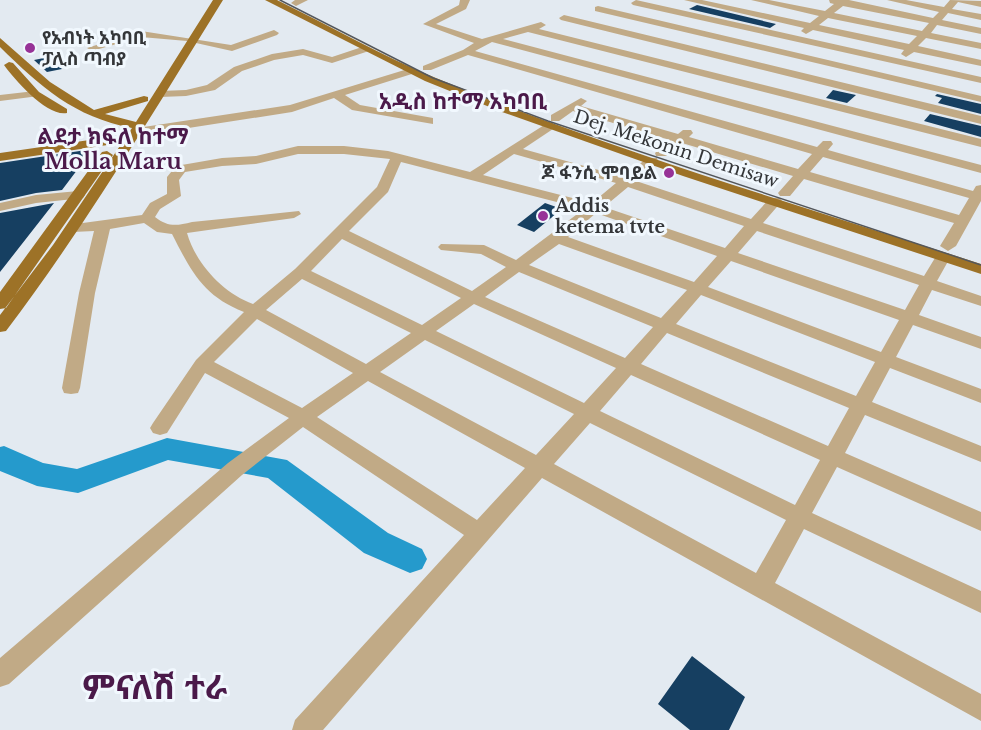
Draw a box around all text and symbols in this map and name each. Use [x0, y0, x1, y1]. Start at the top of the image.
place label: የአብነት አካባቢ ፓሊስ ጣብያ [42, 27, 147, 70]
marker: የአብነት አካባቢ ፓሊስ ጣብያ [23, 41, 37, 55]
district label: አዲስ ከተማ አካባቢ [379, 88, 548, 115]
street label: Dej. Mekonin Demisaw [571, 105, 782, 193]
district label: ልደታ ክፍለ ከተማ Molla Maru [37, 123, 189, 175]
place label: ጆ ፋንሲ ሞባይል [542, 162, 657, 184]
marker: ጆ ፋንሲ ሞባይል [662, 166, 676, 180]
place label: Addis ketema tvte [554, 195, 665, 238]
marker: Addis ketema tvte [536, 209, 550, 223]
district label: ምናለሽ ተራ [83, 667, 228, 708]

